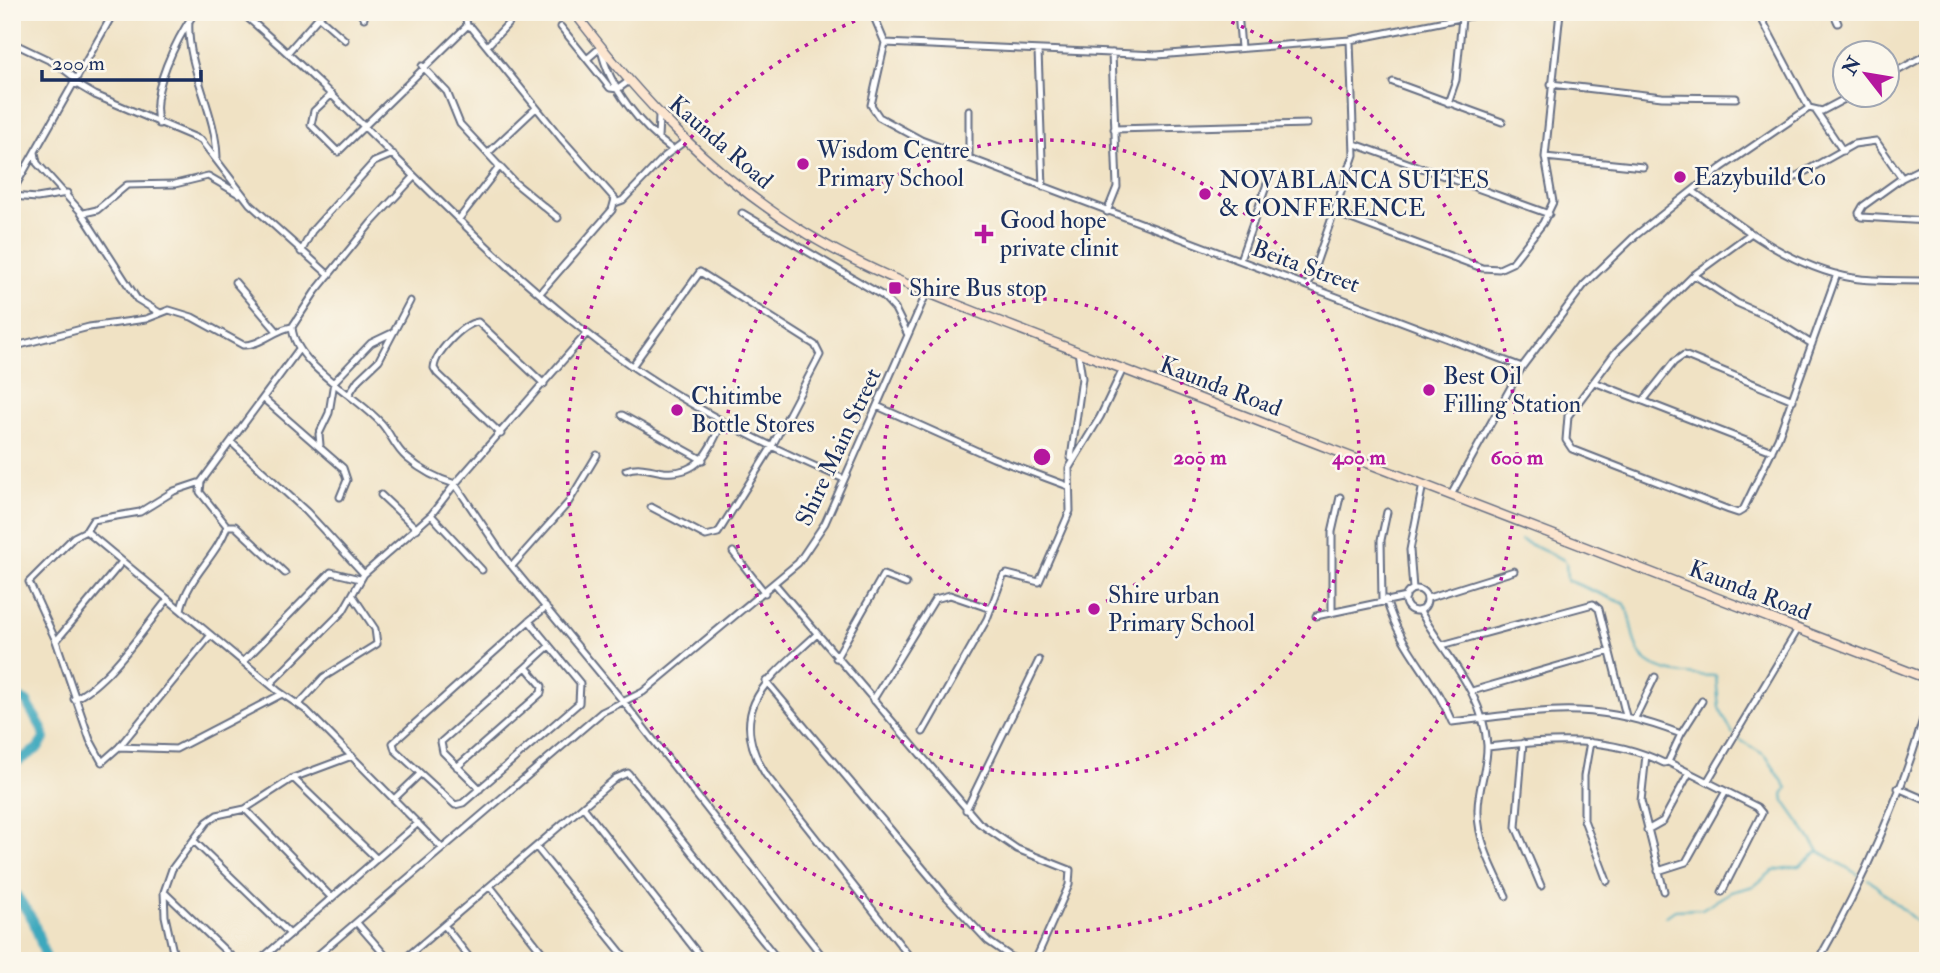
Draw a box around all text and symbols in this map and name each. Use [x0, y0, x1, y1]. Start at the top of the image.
scale bar [42, 38, 201, 82]
north arrow [1832, 38, 1902, 108]
text: 200 m [52, 50, 105, 77]
text: N [1837, 51, 1867, 80]
street label: Kaunda Road [662, 89, 779, 196]
place label: Wisdom Centre Primary School [816, 135, 970, 194]
marker: Wisdom Centre Primary School [795, 156, 811, 172]
place label: Eazybuild Co [1694, 162, 1826, 193]
place label: NOVABLANCA SUITES & CONFERENCE [1219, 165, 1489, 224]
marker: Eazybuild Co [1672, 169, 1688, 185]
marker: NOVABLANCA SUITES & CONFERENCE [1197, 186, 1213, 202]
place label: Good hope private clinit [999, 205, 1119, 264]
marker: Good hope private clinit [974, 224, 994, 244]
street label: Beita Street [1248, 233, 1364, 300]
place label: Shire Bus stop [909, 273, 1046, 304]
marker: Shire Bus stop [887, 280, 903, 296]
street label: Kaunda Road [1155, 349, 1286, 424]
place label: Best Oil Filling Station [1443, 361, 1581, 420]
street label: Shire Main Street [788, 363, 889, 531]
place label: Chitimbe Bottle Stores [691, 381, 815, 440]
marker: Best Oil Filling Station [1421, 382, 1437, 398]
marker: Chitimbe Bottle Stores [669, 402, 685, 418]
text: 200 m [1174, 444, 1227, 471]
text: 400 m [1331, 444, 1386, 471]
text: 600 m [1491, 444, 1544, 471]
centre of rings [1030, 445, 1054, 469]
street label: Kaunda Road [1684, 553, 1815, 628]
place label: Shire urban Primary School [1108, 580, 1255, 639]
marker: Shire urban Primary School [1086, 601, 1102, 617]

